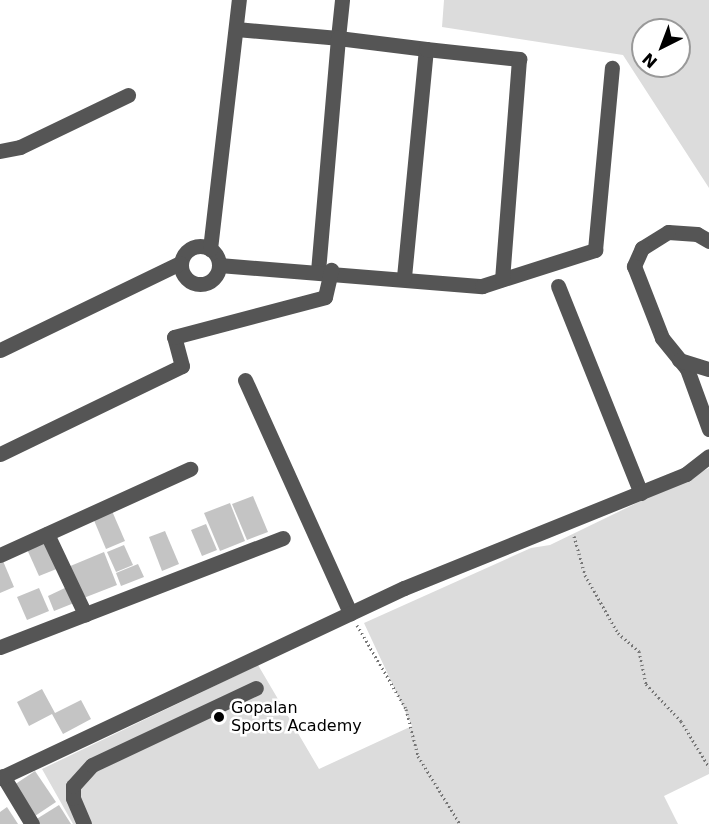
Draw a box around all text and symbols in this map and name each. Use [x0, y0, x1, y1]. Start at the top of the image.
north arrow [631, 18, 691, 78]
text: N [639, 49, 661, 72]
place label: Gopalan Sports Academy [231, 698, 362, 736]
marker: Gopalan Sports Academy [212, 710, 226, 724]

